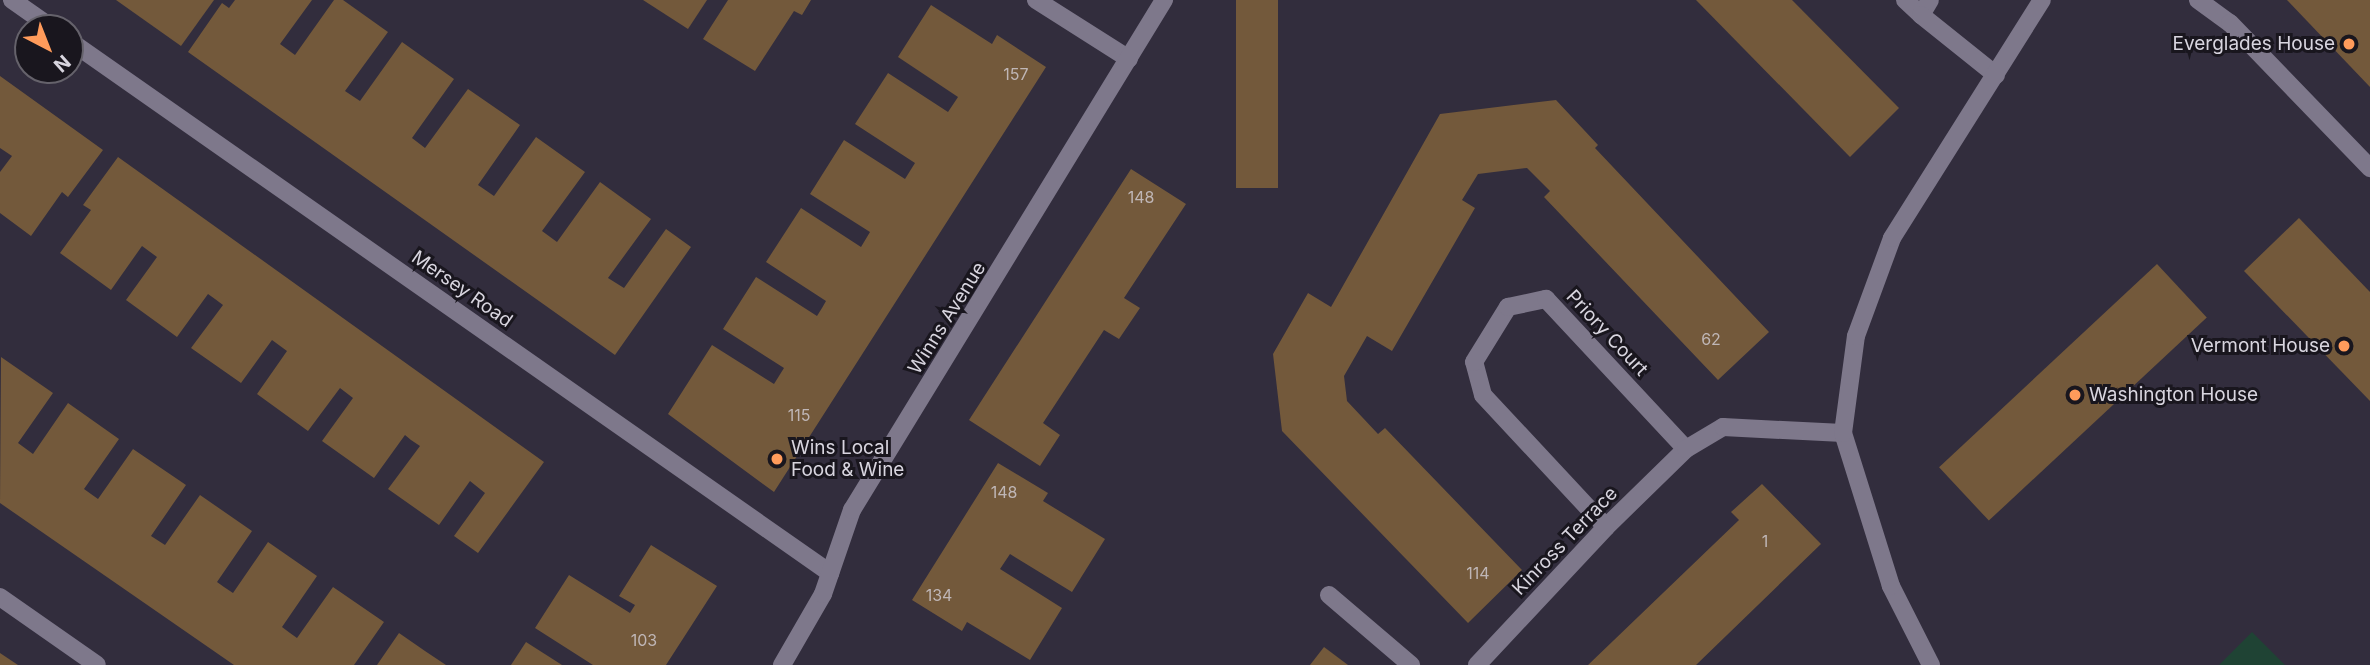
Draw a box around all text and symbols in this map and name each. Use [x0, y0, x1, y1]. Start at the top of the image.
north arrow [14, 14, 84, 84]
place label: Everglades House [2172, 33, 2335, 55]
marker: Everglades House [2341, 36, 2357, 52]
text: N [49, 50, 75, 77]
house number: 157 [1003, 64, 1029, 84]
house number: 148 [1128, 187, 1154, 207]
street label: Mersey Road [407, 246, 517, 332]
street label: Winns Avenue [903, 258, 991, 378]
street label: Priory Court [1561, 285, 1653, 381]
house number: 62 [1701, 329, 1721, 349]
place label: Vermont House [2191, 335, 2330, 357]
marker: Vermont House [2336, 338, 2352, 354]
place label: Washington House [2089, 384, 2258, 406]
marker: Washington House [2067, 387, 2083, 403]
house number: 115 [788, 405, 810, 425]
place label: Wins Local Food & Wine [791, 437, 904, 481]
marker: Wins Local Food & Wine [769, 451, 785, 467]
house number: 148 [991, 482, 1017, 502]
street label: Kinross Terrace [1508, 482, 1622, 600]
house number: 1 [1762, 531, 1768, 551]
house number: 114 [1466, 563, 1490, 583]
house number: 134 [926, 585, 952, 605]
house number: 103 [631, 630, 657, 650]

